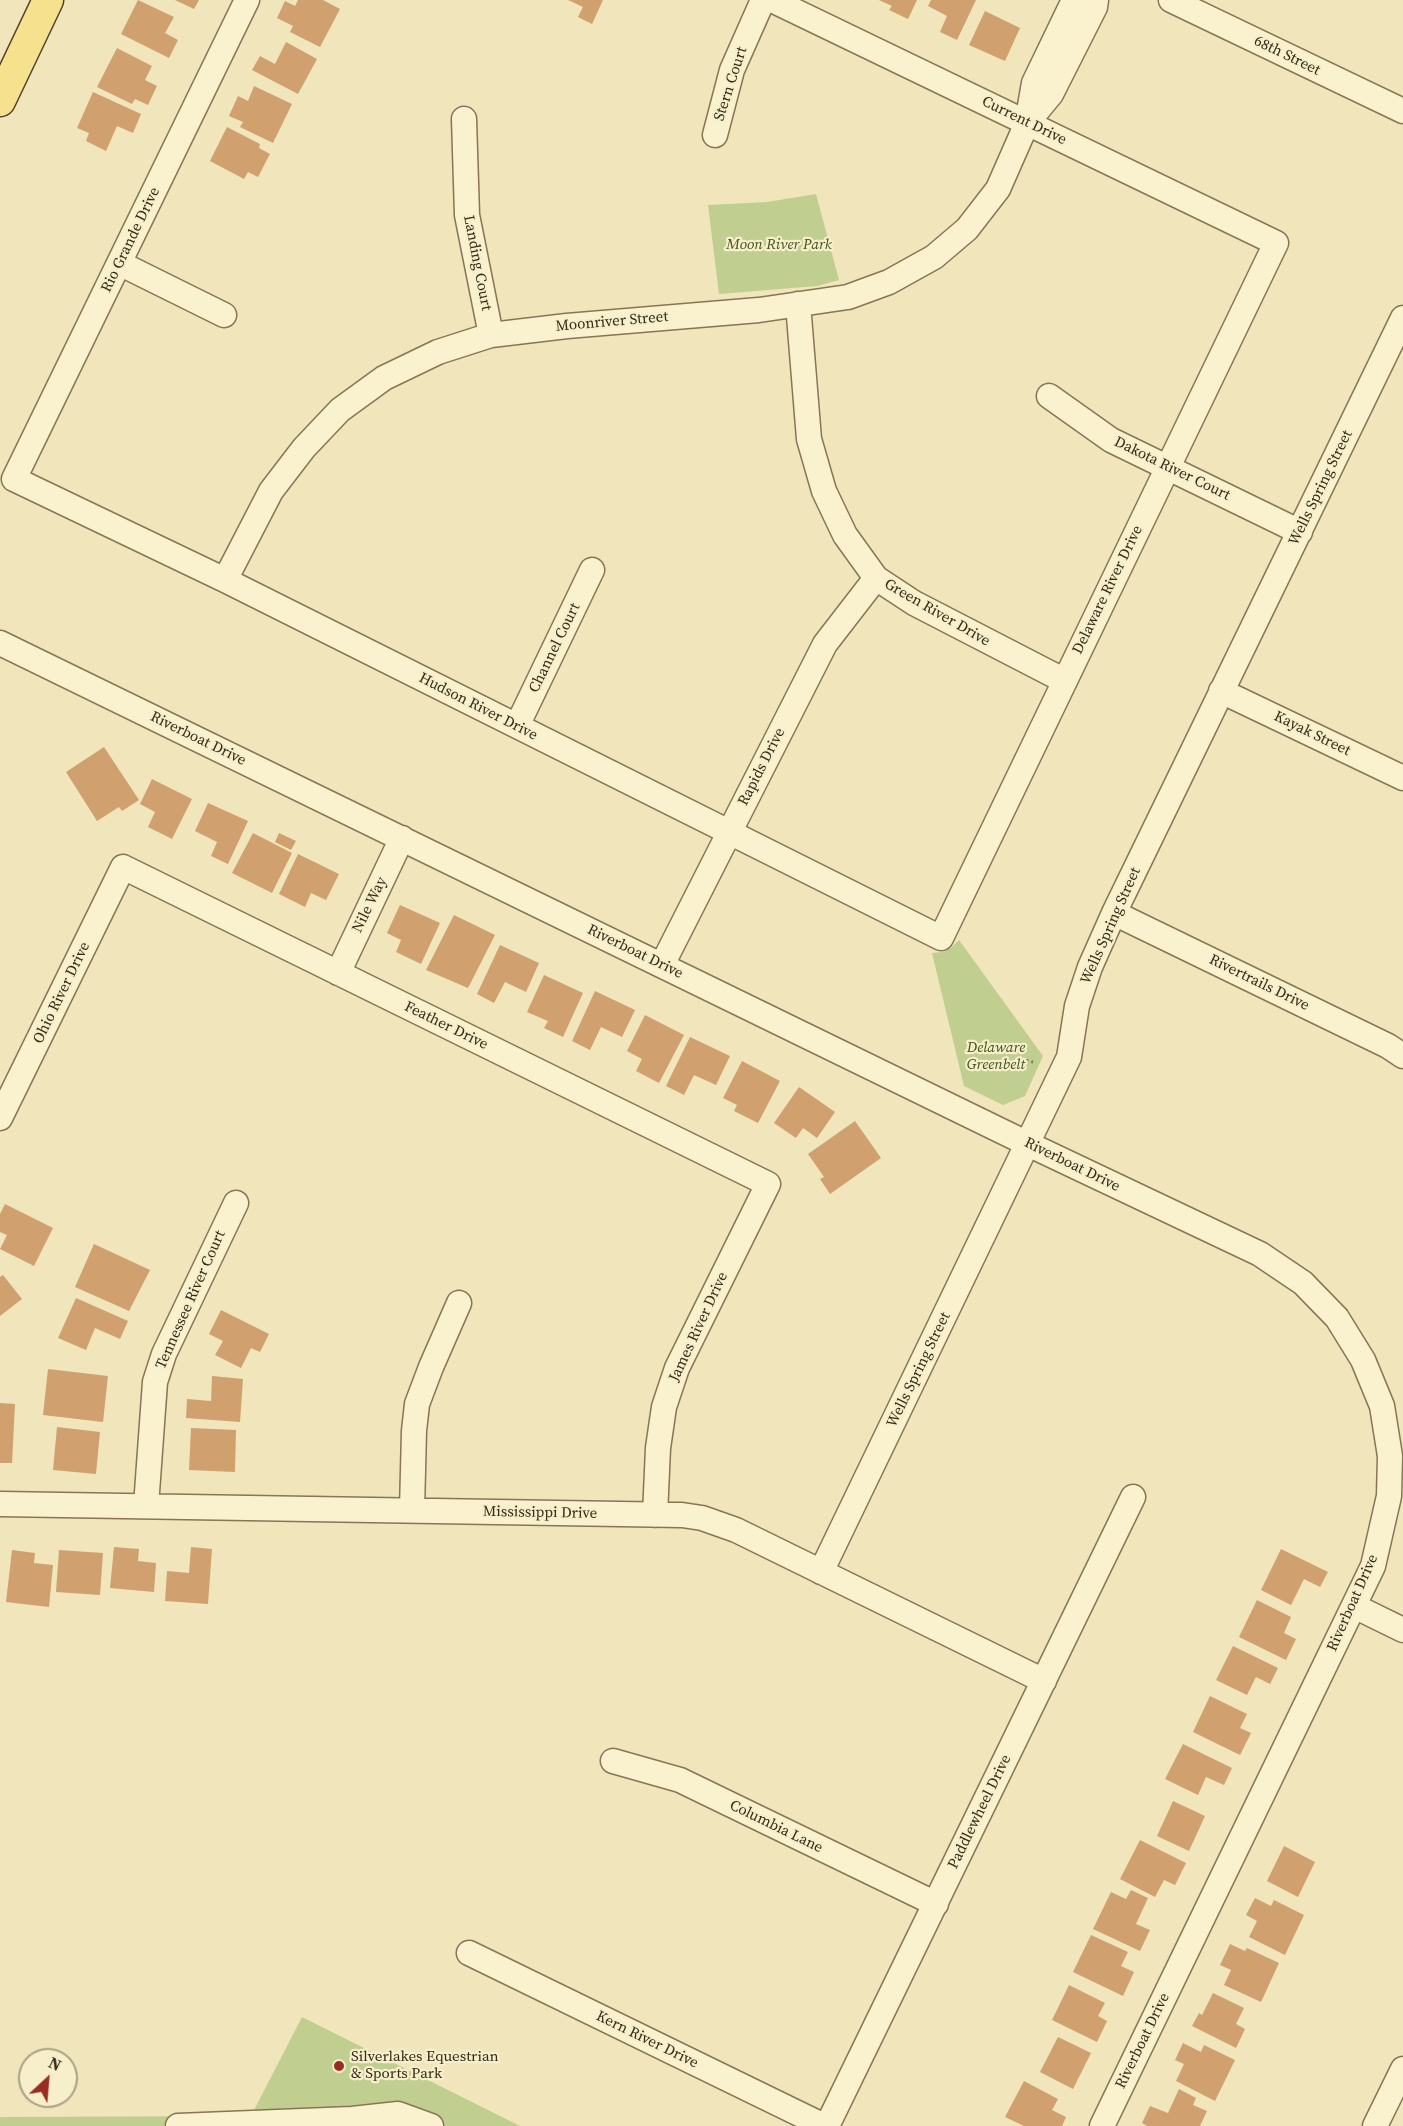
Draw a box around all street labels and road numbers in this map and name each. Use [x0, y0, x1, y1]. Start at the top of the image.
street label: 68th Street [1251, 32, 1323, 80]
street label: Stern Court [711, 45, 751, 123]
street label: Current Drive [979, 93, 1069, 149]
street label: Rio Grande Drive [98, 184, 164, 296]
street label: Landing Court [459, 214, 495, 312]
street label: Moonriver Street [555, 308, 669, 336]
street label: Wells Spring Street [1285, 427, 1357, 549]
street label: Dakota River Court [1111, 433, 1233, 505]
street label: Delaware River Drive [1069, 523, 1147, 657]
street label: Green River Drive [881, 575, 993, 651]
street label: Channel Court [526, 600, 584, 696]
street label: Hudson River Drive [416, 669, 540, 745]
street label: Riverboat Drive [147, 708, 249, 770]
street label: Kayak Street [1271, 708, 1353, 760]
street label: Rapids Drive [735, 725, 789, 809]
street label: Wells Spring Street [1077, 865, 1145, 987]
street label: Nile Way [349, 874, 391, 936]
street label: Riverboat Drive [584, 921, 686, 983]
street label: Ohio River Drive [30, 939, 94, 1047]
street label: Rivertrails Drive [1206, 951, 1312, 1015]
street label: Feather Drive [401, 998, 491, 1054]
street label: Riverboat Drive [1021, 1134, 1123, 1196]
street label: Tennessee River Court [152, 1228, 230, 1372]
street label: James River Drive [666, 1269, 732, 1385]
street label: Wells Spring Street [883, 1309, 955, 1431]
street label: Mississippi Drive [483, 1503, 597, 1523]
street label: Riverboat Drive [1324, 1552, 1382, 1654]
street label: Paddlewheel Drive [945, 1752, 1015, 1872]
street label: Columbia Lane [726, 1797, 826, 1857]
street label: Riverboat Drive [1112, 1990, 1174, 2092]
street label: Kern River Drive [593, 2008, 701, 2072]

